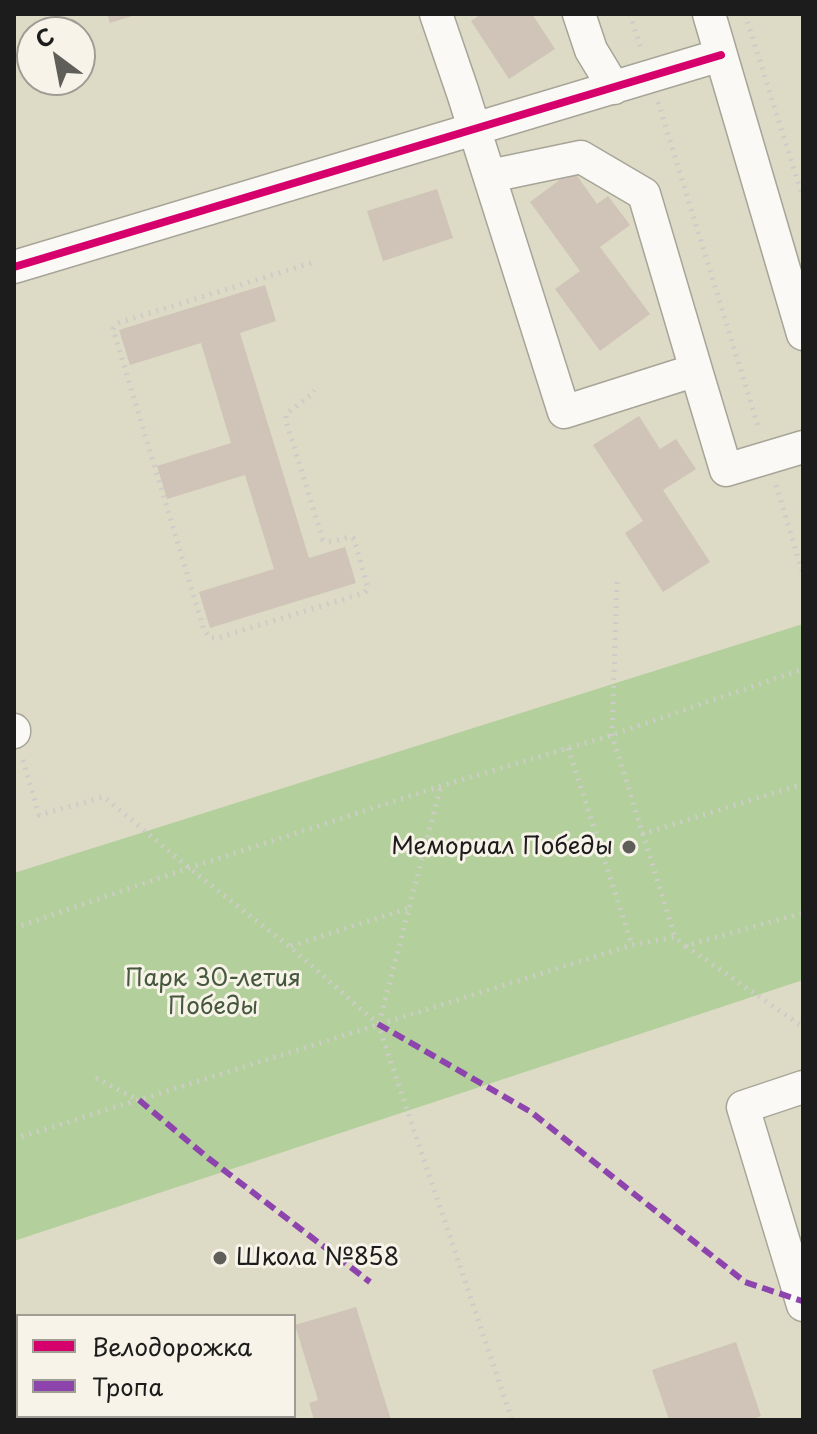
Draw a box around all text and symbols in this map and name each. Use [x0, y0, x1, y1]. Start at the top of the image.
north arrow [16, 16, 96, 96]
text: С [28, 19, 60, 55]
place label: Мемориал Победы [391, 833, 613, 861]
marker: Мемориал Победы [620, 838, 638, 856]
park label: Парк 30-летия Победы [125, 965, 301, 1021]
place label: Школа №858 [236, 1244, 399, 1272]
marker: Школа №858 [211, 1249, 229, 1267]
legend [16, 1314, 296, 1418]
text: Велодорожка [92, 1328, 252, 1364]
text: Тропа [92, 1368, 163, 1404]

